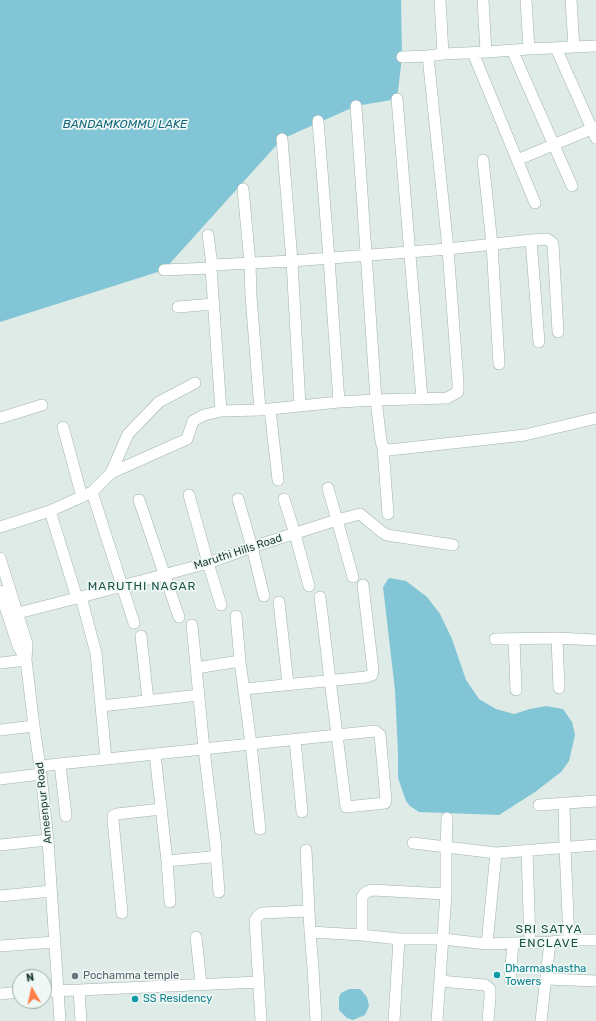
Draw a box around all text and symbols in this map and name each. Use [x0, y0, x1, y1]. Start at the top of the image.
water label: BANDAMKOMMU LAKE [63, 118, 187, 132]
street label: Maruthi Hills Road [192, 531, 284, 573]
district label: MARUTHI NAGAR [88, 580, 196, 594]
street label: Ameenpur Road [33, 761, 55, 845]
district label: SRI SATYA ENCLAVE [516, 923, 582, 951]
place label: Dharmashastha Towers [505, 962, 586, 988]
north arrow [12, 969, 52, 1009]
place label: Pochamma temple [83, 969, 179, 983]
marker: Dharmashastha Towers [492, 970, 502, 980]
text: N [25, 971, 35, 985]
marker: Pochamma temple [70, 971, 80, 981]
place label: SS Residency [143, 992, 212, 1006]
marker: SS Residency [130, 994, 140, 1004]

